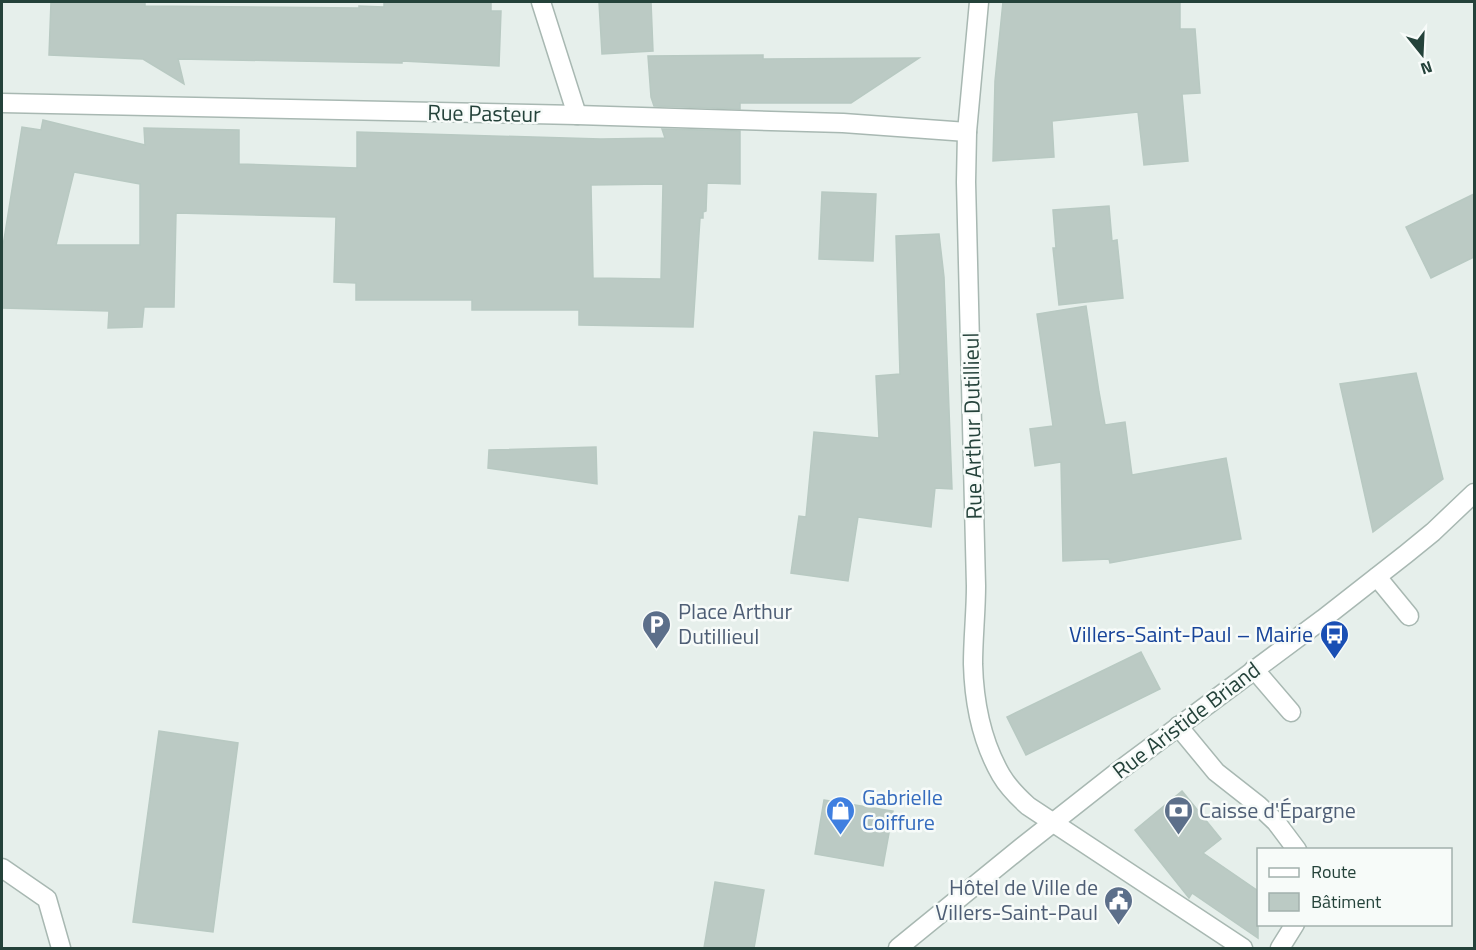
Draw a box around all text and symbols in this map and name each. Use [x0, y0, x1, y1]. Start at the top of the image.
north arrow [1392, 24, 1452, 84]
text: N [1418, 55, 1436, 81]
street label: Rue Pasteur [427, 95, 541, 131]
street label: Rue Arthur Dutillieul [953, 332, 991, 520]
place label: Place Arthur Dutillieul [678, 594, 793, 653]
parking icon: Place Arthur Dutillieul [641, 608, 673, 650]
place label: Villers-Saint-Paul – Mairie [1069, 617, 1313, 651]
bus stop icon: Villers-Saint-Paul – Mairie [1318, 618, 1350, 660]
street label: Rue Aristide Briand [1105, 653, 1267, 787]
place label: Gabrielle Coiffure [862, 780, 943, 839]
place label: Caisse d'Épargne [1199, 793, 1356, 827]
shop icon: Gabrielle Coiffure [825, 794, 857, 836]
bank icon: Caisse d'Épargne [1162, 794, 1194, 836]
legend [1257, 848, 1452, 926]
text: Route [1311, 858, 1356, 885]
place label: Hôtel de Ville de Villers-Saint-Paul [935, 870, 1098, 929]
public building icon: Hôtel de Ville de Villers-Saint-Paul [1103, 884, 1135, 926]
text: Bâtiment [1311, 888, 1382, 915]

